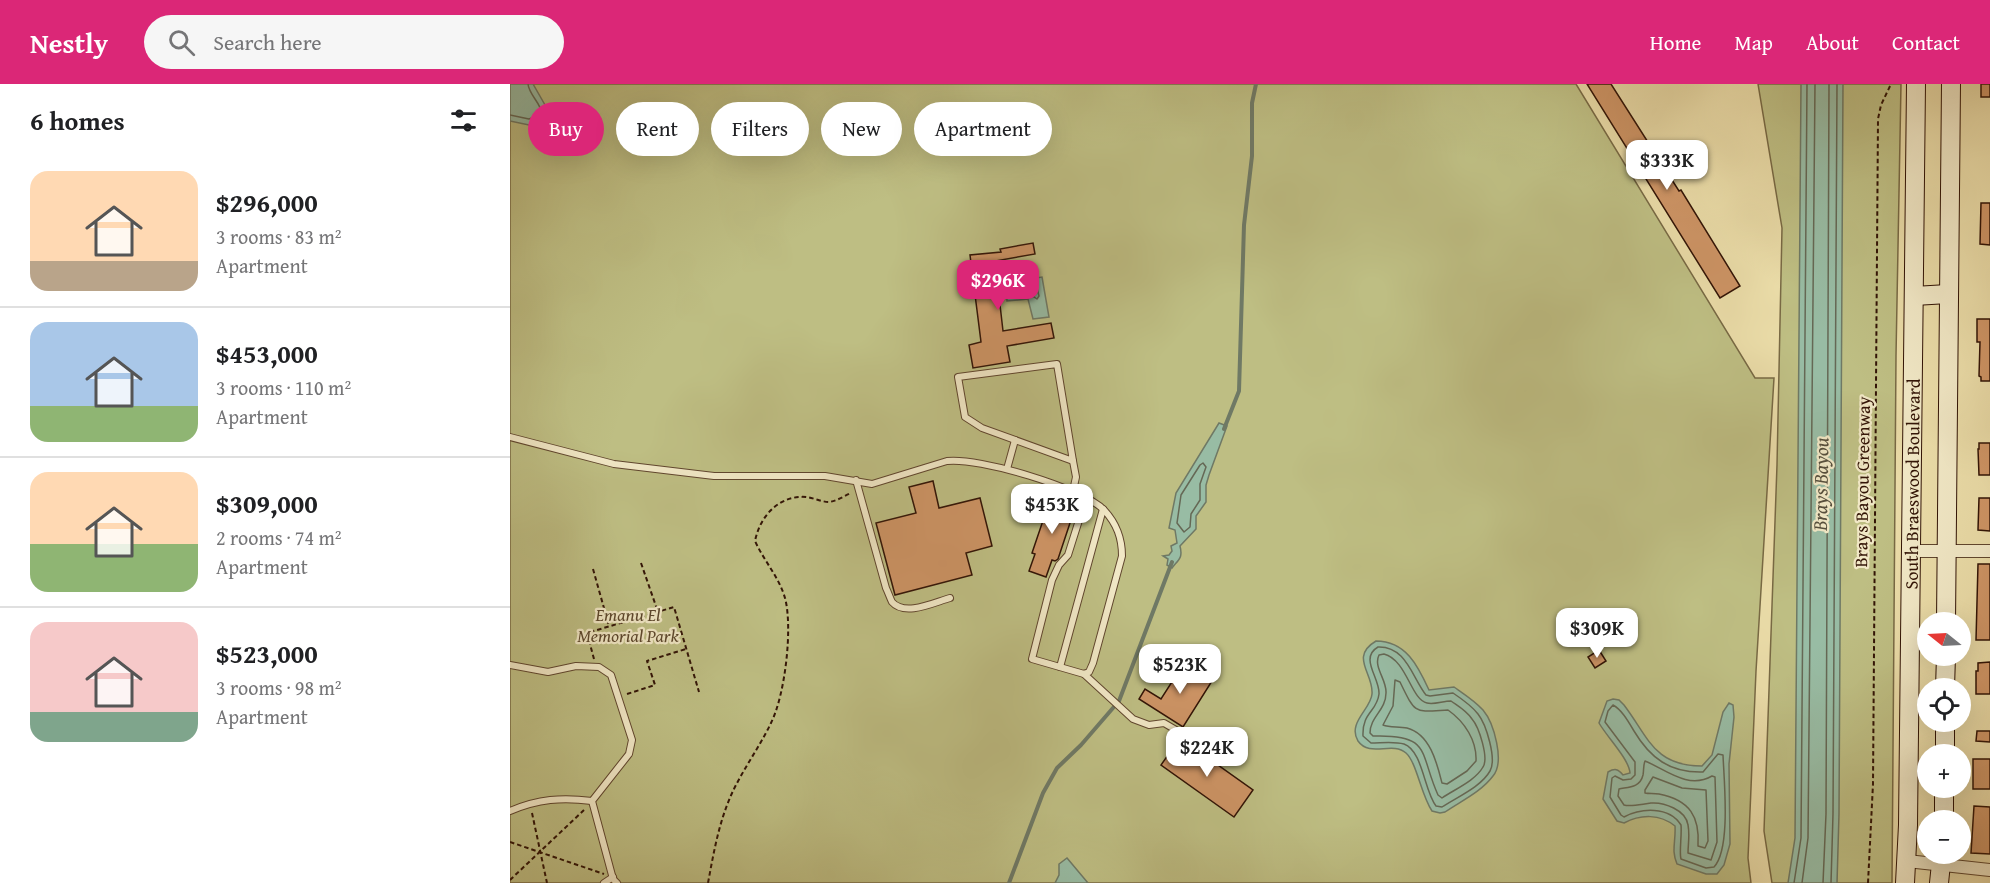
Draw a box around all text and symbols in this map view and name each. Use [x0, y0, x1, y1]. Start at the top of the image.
search box [144, 15, 564, 69]
text: Nestly [30, 22, 108, 63]
icon: search [165, 26, 198, 59]
text: Search here [213, 26, 322, 58]
text: Home [1650, 27, 1701, 58]
text: Map [1734, 27, 1773, 58]
text: About [1806, 27, 1859, 58]
text: Contact [1892, 27, 1960, 58]
text: 6 homes [30, 101, 125, 140]
chip: Buy [528, 102, 604, 156]
chip: Rent [616, 102, 699, 156]
chip: Filters [711, 102, 809, 156]
chip: New [821, 102, 902, 156]
chip: Apartment [914, 102, 1052, 156]
icon: filters [447, 104, 480, 137]
pin: $333K [1625, 140, 1709, 191]
text: $333K [1640, 145, 1694, 174]
text: $296,000 [216, 183, 318, 222]
icon: home [78, 195, 150, 267]
text: 3 rooms · 83 m² [216, 222, 342, 251]
text: Apartment [216, 251, 308, 280]
pin: $296K [956, 260, 1040, 311]
text: $296K [971, 265, 1025, 294]
text: $453,000 [216, 334, 318, 373]
icon: home [78, 346, 150, 418]
text: 3 rooms · 110 m² [216, 373, 351, 402]
street label: South Braeswood Boulevard [1897, 378, 1926, 590]
street label: Brays Bayou Greenway [1847, 396, 1877, 568]
text: Apartment [216, 402, 308, 431]
water label: Brays Bayou [1805, 437, 1835, 532]
text: $309,000 [216, 484, 318, 523]
pin: $453K [1010, 484, 1094, 535]
text: $453K [1025, 489, 1079, 518]
icon: home [78, 496, 150, 568]
text: 2 rooms · 74 m² [216, 523, 342, 552]
text: Apartment [216, 552, 308, 581]
park label: Emanu El Memorial Park [577, 601, 679, 649]
pin: $309K [1555, 608, 1639, 659]
north arrow [1917, 612, 1971, 666]
map controls [1917, 612, 1971, 864]
text: $309K [1570, 613, 1624, 642]
text: $523,000 [216, 634, 318, 673]
pin: $523K [1138, 644, 1222, 695]
icon: home [78, 646, 150, 718]
text: $523K [1153, 649, 1207, 678]
text: 3 rooms · 98 m² [216, 673, 342, 702]
button: locate [1917, 678, 1971, 732]
text: Apartment [216, 702, 308, 731]
pin: $224K [1165, 727, 1249, 778]
text: $224K [1180, 732, 1234, 761]
button: + [1917, 744, 1971, 798]
button: − [1917, 810, 1971, 864]

